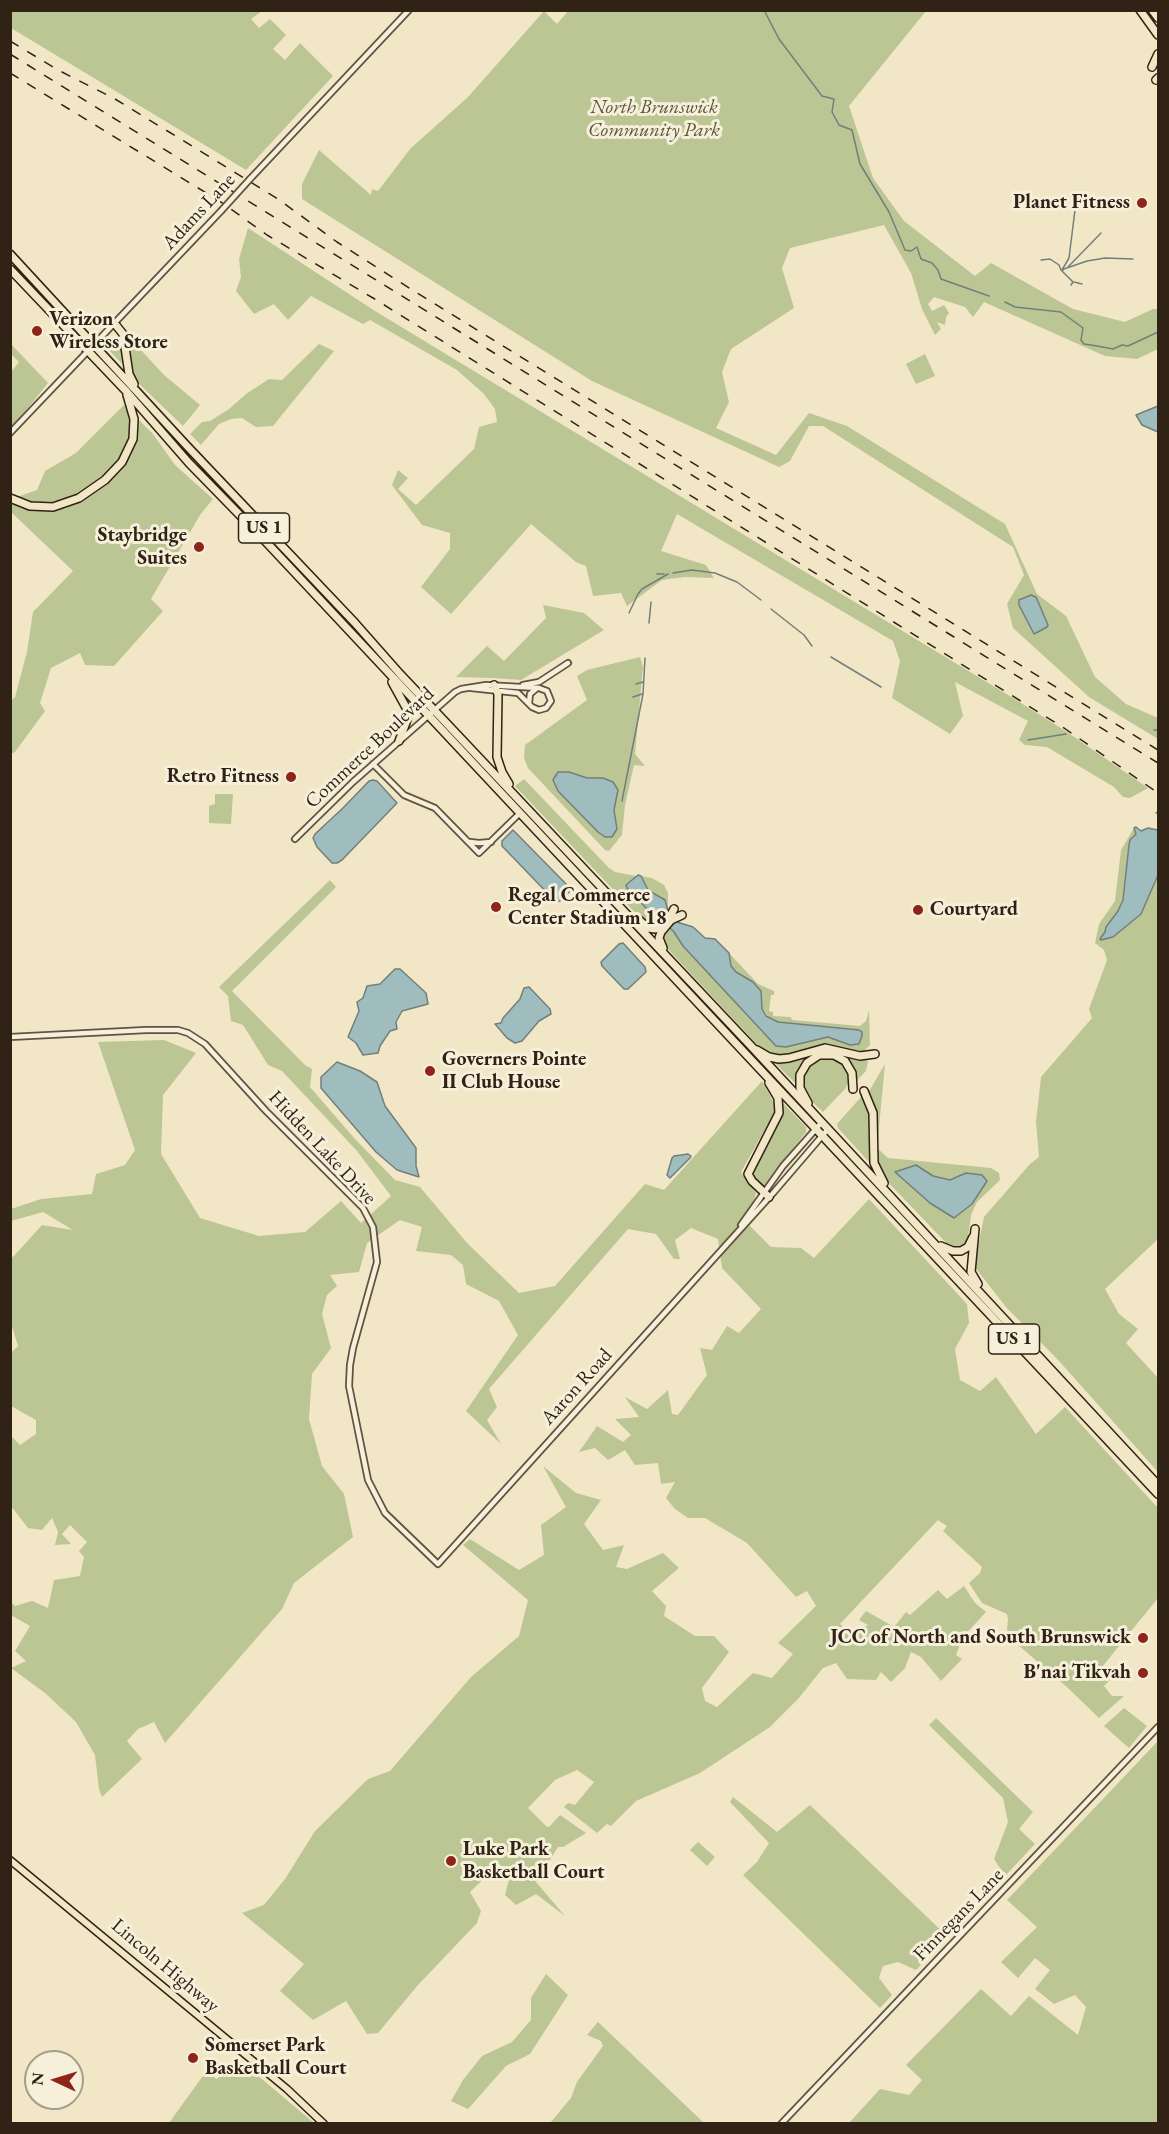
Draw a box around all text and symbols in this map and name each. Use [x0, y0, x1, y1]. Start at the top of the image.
park label: North Brunswick Community Park [588, 96, 720, 143]
street label: Adams Lane [157, 169, 241, 255]
place label: Planet Fitness [1013, 191, 1130, 215]
marker: Planet Fitness [1135, 196, 1149, 210]
place label: Verizon Wireless Store [49, 308, 168, 355]
marker: Verizon Wireless Store [30, 324, 44, 338]
road number: US 1 [238, 513, 290, 543]
place label: Staybridge Suites [98, 524, 187, 571]
marker: Staybridge Suites [192, 540, 206, 554]
street label: Commerce Boulevard [301, 682, 439, 814]
place label: Retro Fitness [167, 765, 279, 789]
marker: Retro Fitness [284, 770, 298, 784]
place label: Regal Commerce Center Stadium 18 [508, 884, 667, 931]
place label: Courtyard [930, 898, 1018, 922]
marker: Regal Commerce Center Stadium 18 [489, 900, 503, 914]
marker: Courtyard [911, 903, 925, 917]
place label: Governers Pointe II Club House [442, 1048, 586, 1095]
marker: Governers Pointe II Club House [423, 1064, 437, 1078]
street label: Hidden Lake Drive [263, 1086, 381, 1210]
road number: US 1 [988, 1324, 1040, 1354]
street label: Aaron Road [536, 1344, 618, 1430]
place label: JCC of North and South Brunswick [830, 1626, 1131, 1650]
marker: JCC of North and South Brunswick [1136, 1631, 1150, 1645]
place label: B'nai Tikvah [1024, 1661, 1131, 1685]
marker: B'nai Tikvah [1136, 1666, 1150, 1680]
place label: Luke Park Basketball Court [463, 1838, 605, 1885]
marker: Luke Park Basketball Court [444, 1854, 458, 1868]
street label: Finnegans Lane [909, 1864, 1009, 1966]
street label: Lincoln Highway [106, 1914, 224, 2018]
place label: Somerset Park Basketball Court [205, 2034, 347, 2081]
north arrow [24, 2050, 84, 2110]
marker: Somerset Park Basketball Court [186, 2051, 200, 2065]
text: N [27, 2072, 48, 2086]

